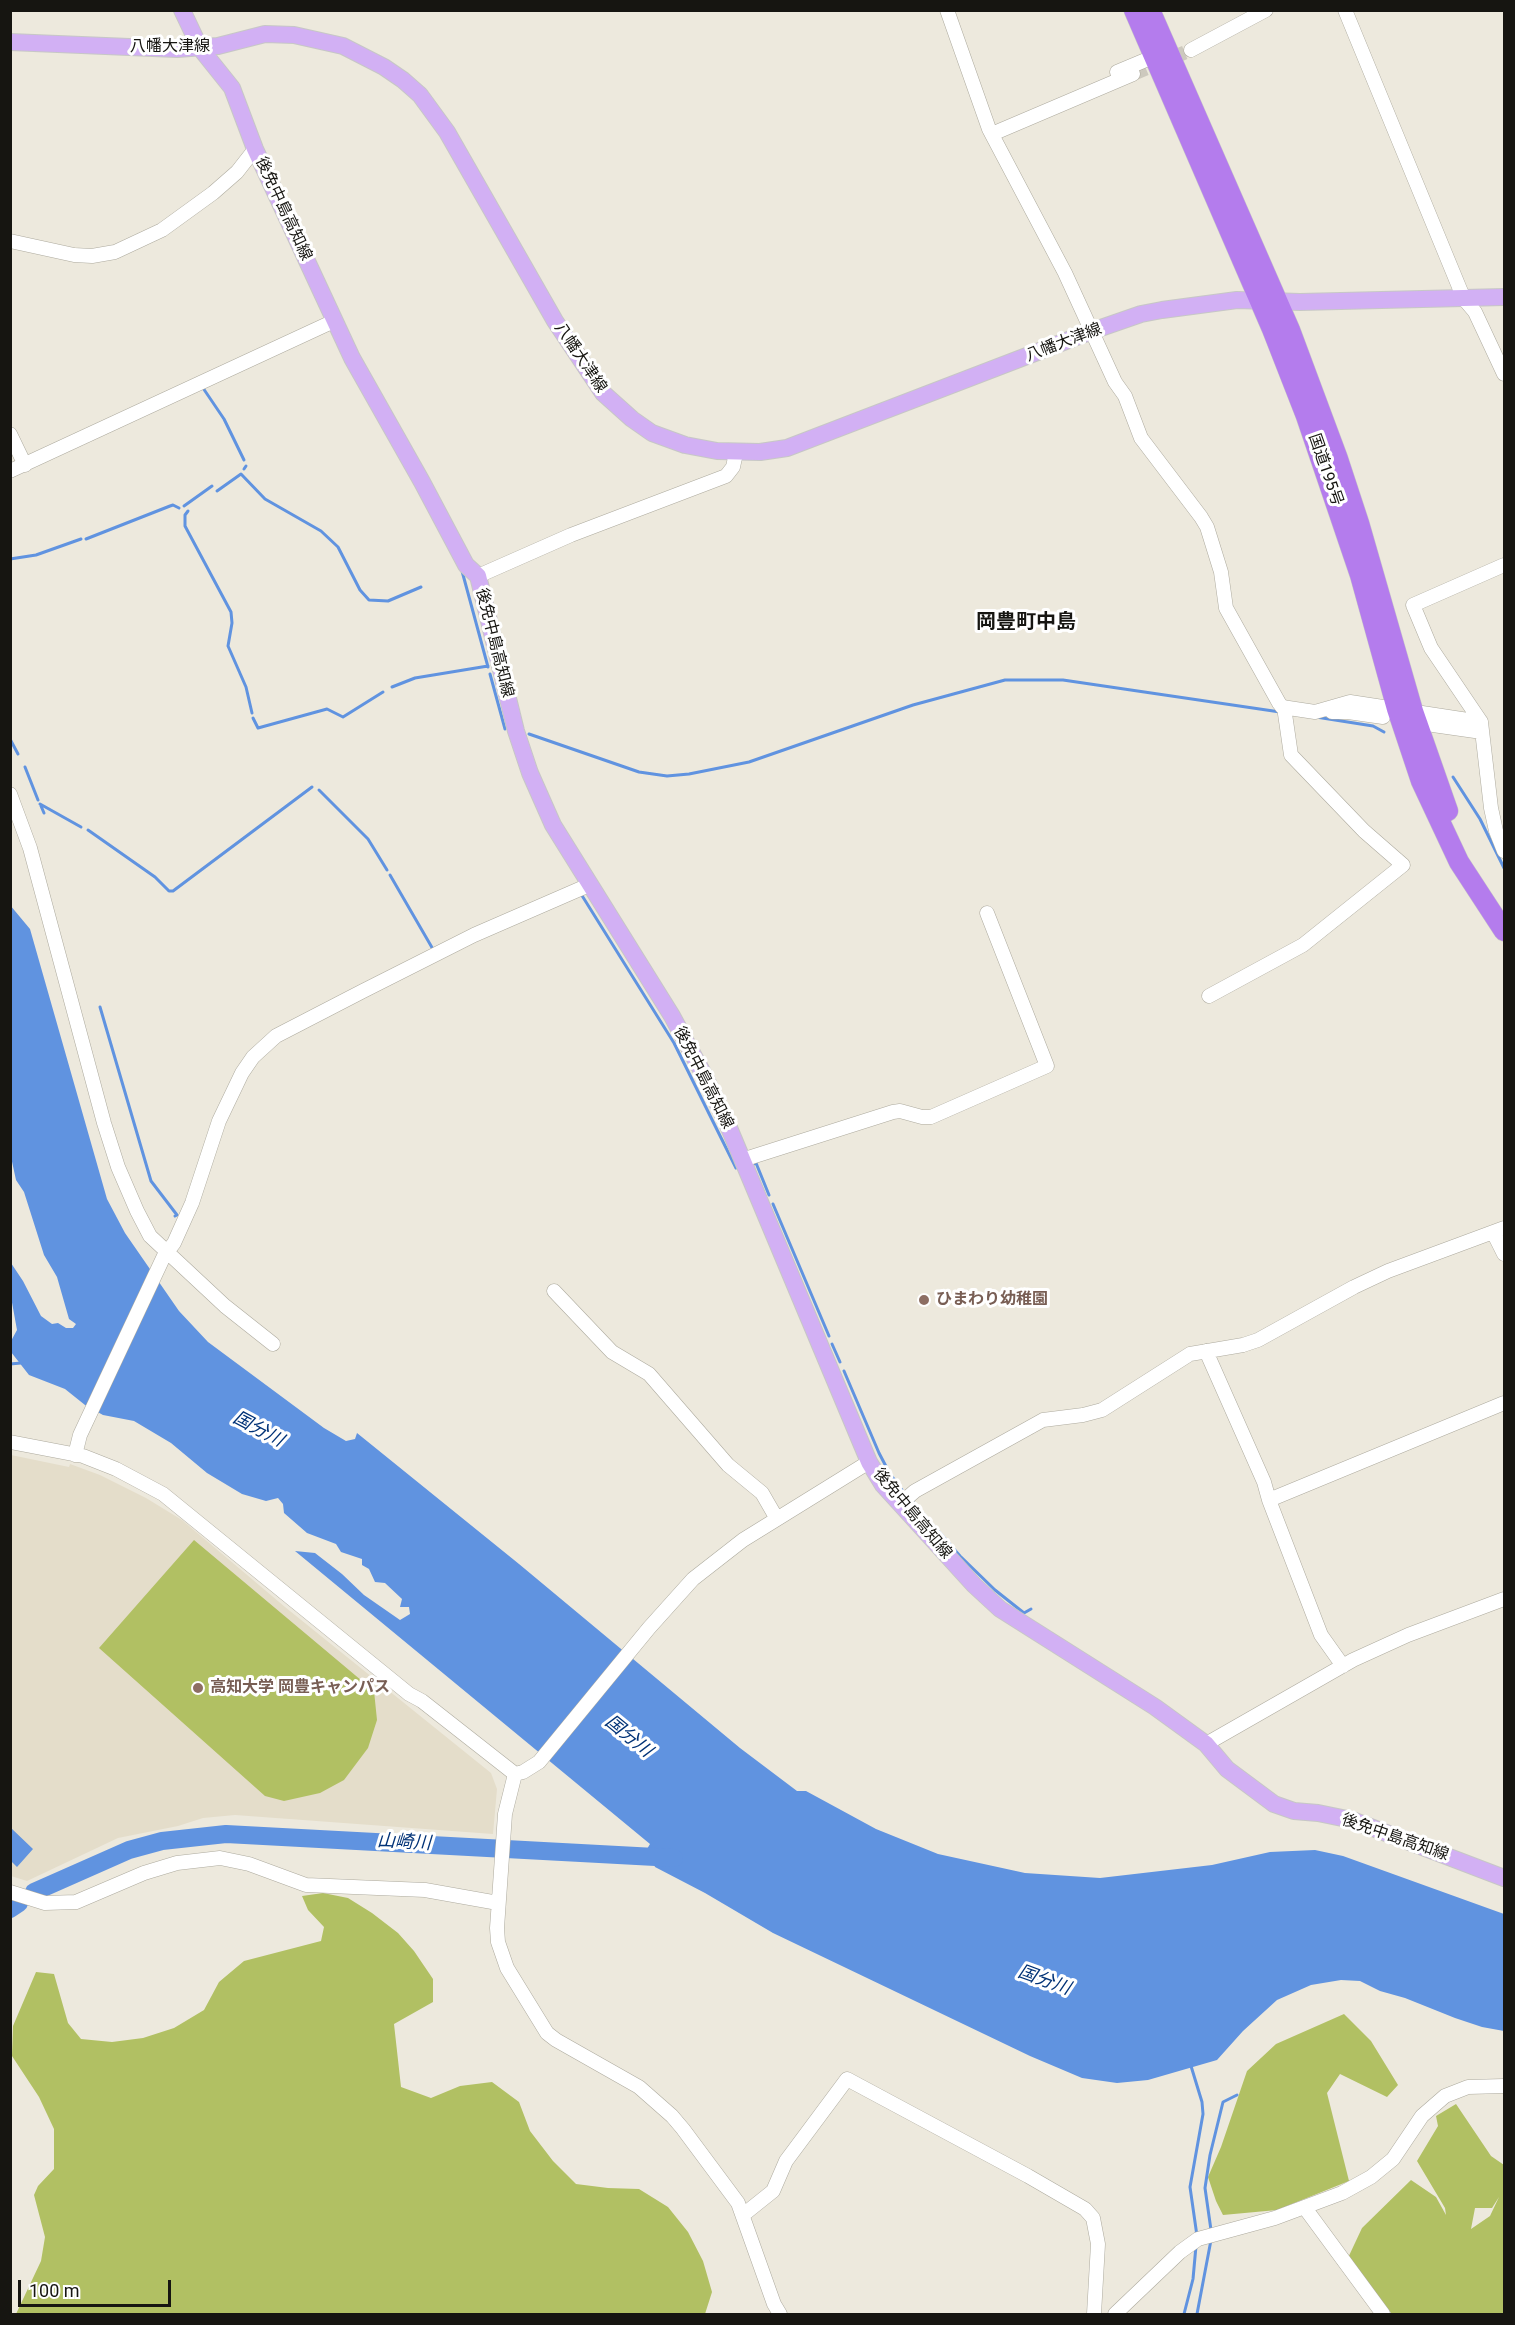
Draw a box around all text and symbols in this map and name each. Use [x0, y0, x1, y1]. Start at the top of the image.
street label: 八幡大津線 [130, 37, 210, 57]
street label: 後免中島高知線 [251, 154, 315, 264]
street label: 八幡大津線 [550, 319, 610, 397]
street label: 八幡大津線 [1023, 320, 1105, 366]
street label: 国道195号 [1304, 431, 1346, 509]
street label: 後免中島高知線 [471, 586, 517, 700]
district label: 岡豊町中島 [976, 611, 1076, 635]
street label: 後免中島高知線 [669, 1024, 737, 1132]
place label: ひまわり幼稚園 [936, 1290, 1048, 1310]
marker: ひまわり幼稚園 [917, 1293, 931, 1307]
water label: 国分川 [229, 1408, 287, 1452]
street label: 後免中島高知線 [869, 1465, 955, 1563]
place label: 高知大学 岡豊キャンパス [210, 1678, 390, 1698]
marker: 高知大学 岡豊キャンパス [191, 1681, 205, 1695]
water label: 国分川 [600, 1712, 656, 1762]
street label: 後免中島高知線 [1339, 1811, 1451, 1865]
water label: 山崎川 [376, 1831, 432, 1855]
water label: 国分川 [1015, 1962, 1073, 2000]
scale bar [21, 2268, 174, 2306]
text: 100 m [29, 2280, 80, 2301]

